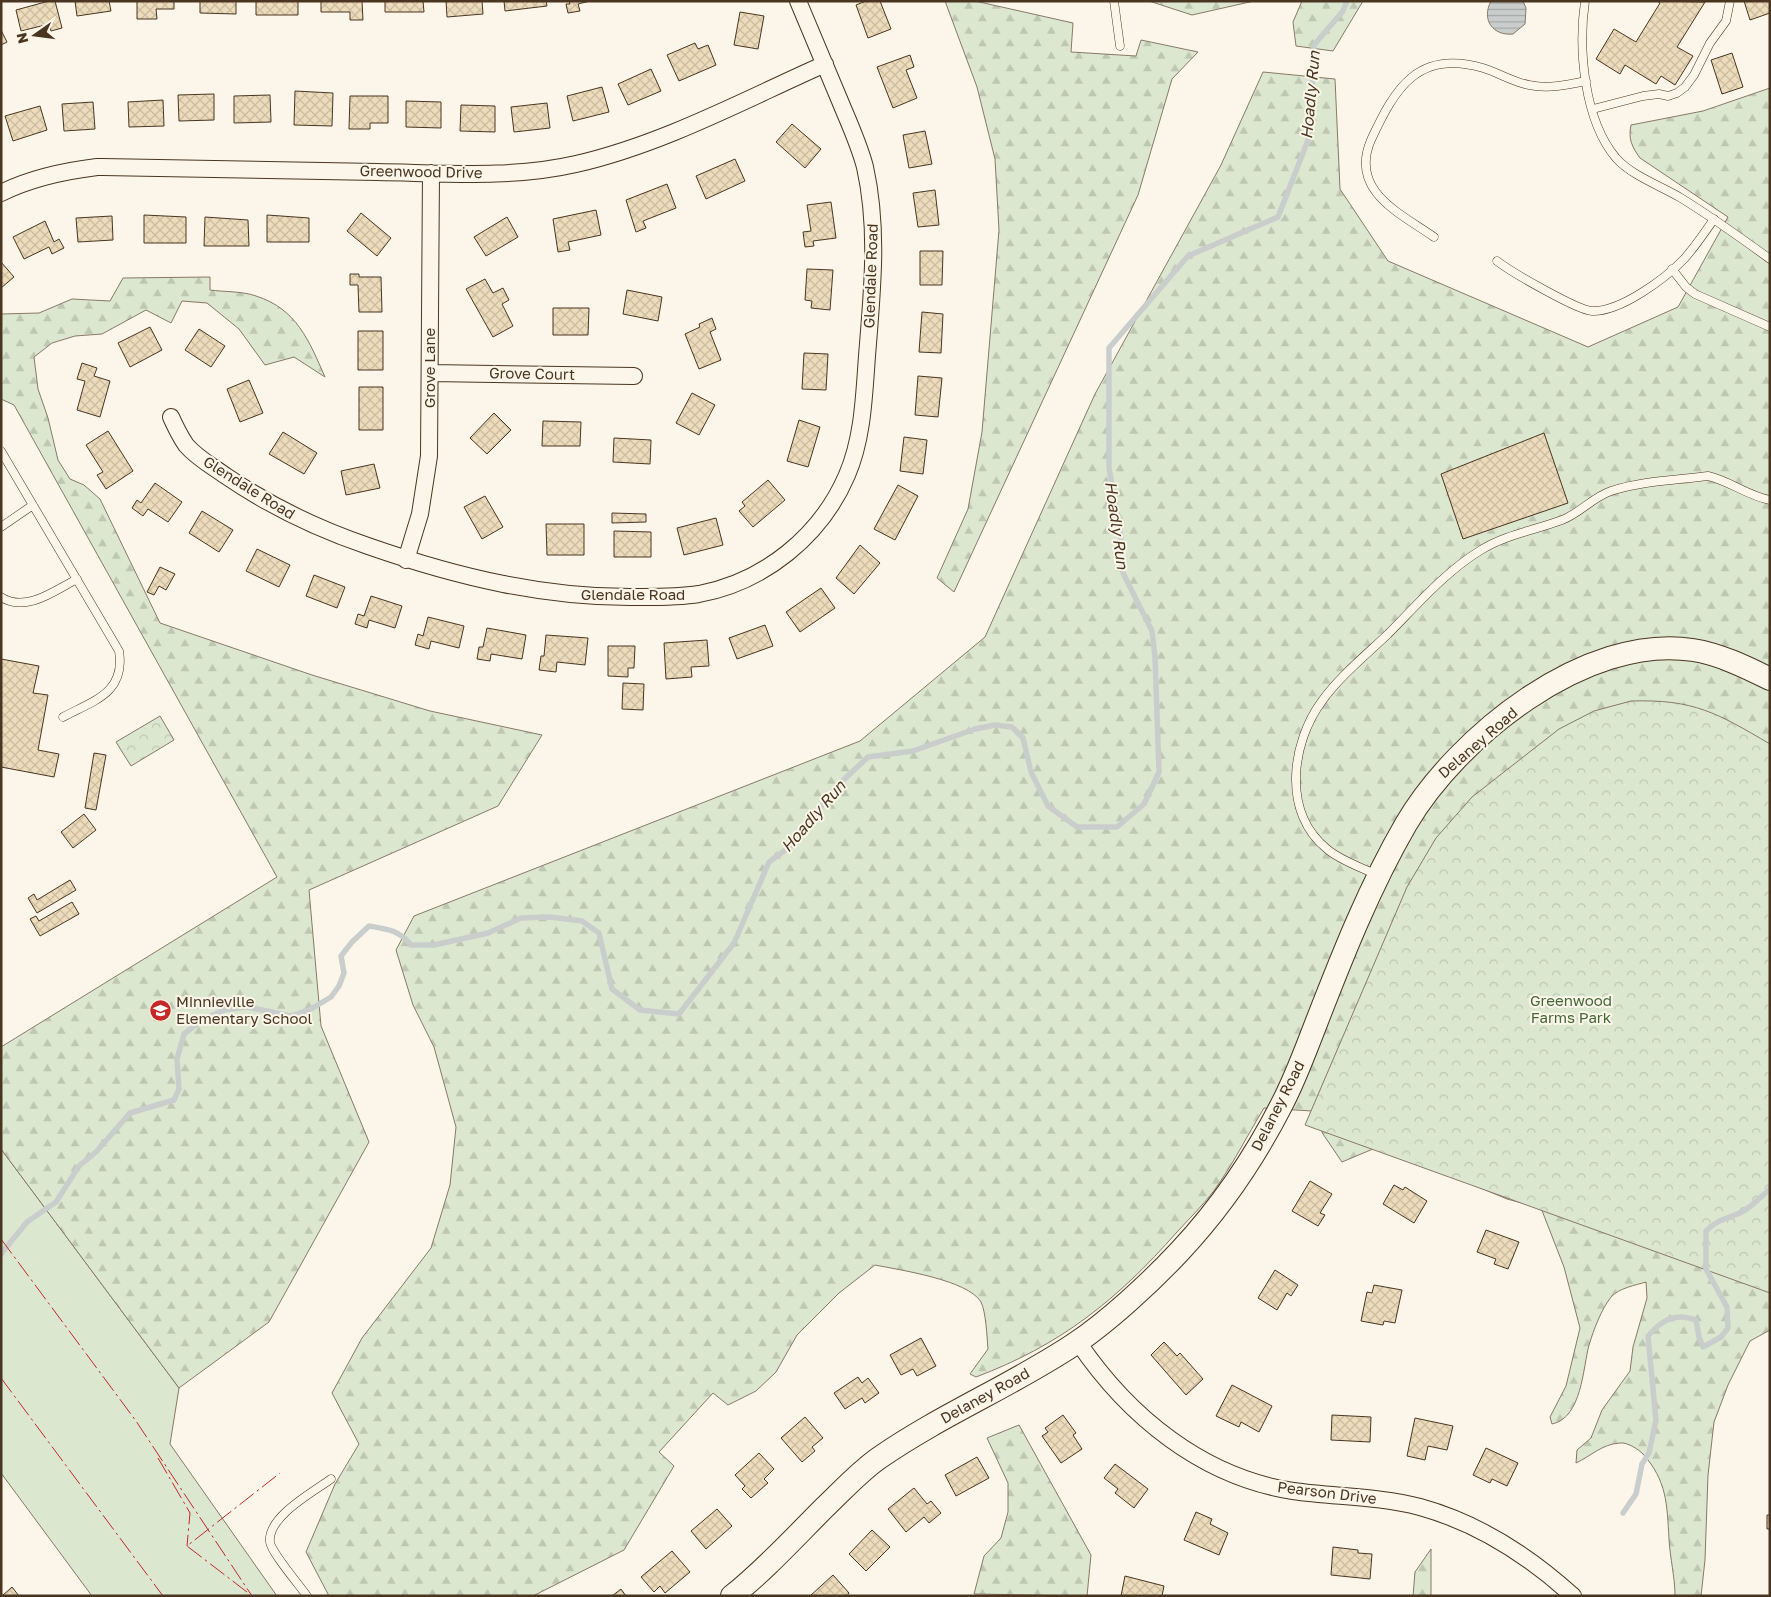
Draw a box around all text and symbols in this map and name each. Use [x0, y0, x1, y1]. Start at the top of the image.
north arrow [10, 10, 60, 60]
text: N [12, 31, 31, 45]
water label: Hoadly Run [1296, 49, 1324, 140]
street label: Greenwood Drive [359, 161, 483, 181]
street label: Glendale Road [859, 223, 881, 329]
street label: Grove Lane [420, 327, 438, 408]
street label: Grove Court [489, 363, 575, 383]
street label: Glendale Road [200, 452, 299, 523]
water label: Hoadly Run [1101, 480, 1133, 571]
street label: Glendale Road [581, 585, 685, 603]
street label: Delaney Road [1434, 703, 1521, 782]
water label: Hoadly Run [776, 775, 850, 856]
park label: Greenwood Farms Park [1530, 991, 1612, 1026]
place label: Minnieville Elementary School [176, 992, 312, 1027]
school or university icon: Minnieville Elementary School [148, 999, 172, 1023]
street label: Delaney Road [1247, 1057, 1308, 1154]
street label: Delaney Road [937, 1363, 1032, 1427]
street label: Pearson Drive [1276, 1477, 1378, 1507]

